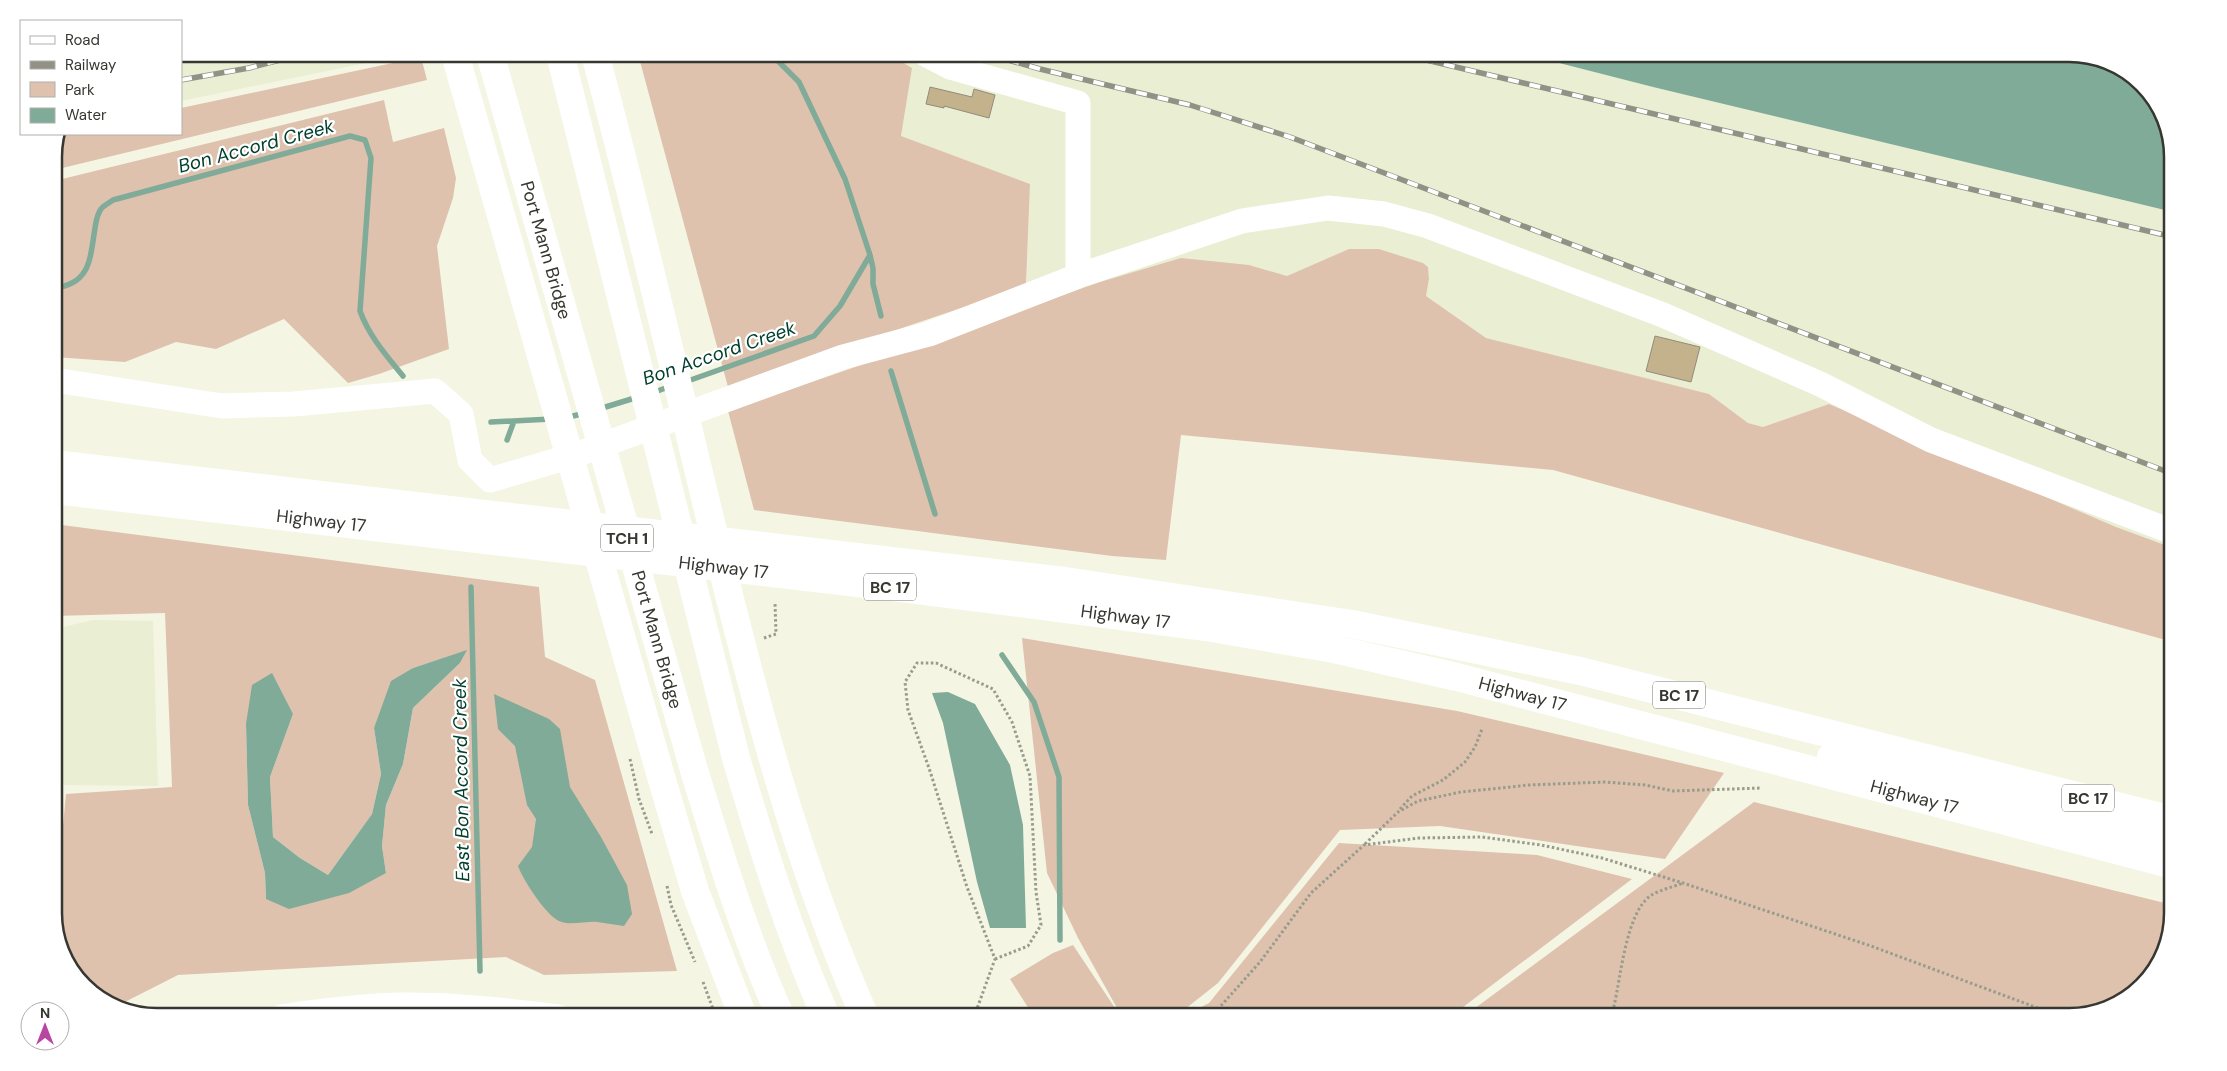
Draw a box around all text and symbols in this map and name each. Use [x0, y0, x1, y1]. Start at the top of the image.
legend [20, 20, 182, 135]
text: Road [65, 30, 100, 50]
text: Railway [65, 55, 117, 75]
text: Park [65, 80, 95, 100]
text: Water [65, 105, 107, 125]
water label: Bon Accord Creek [175, 113, 337, 179]
street label: Port Mann Bridge [515, 178, 577, 322]
water label: Bon Accord Creek [639, 315, 799, 391]
street label: Highway 17 [275, 504, 367, 538]
road number: TCH 1 [601, 524, 653, 552]
street label: Highway 17 [677, 550, 770, 585]
street label: Port Mann Bridge [626, 568, 688, 712]
road number: BC 17 [864, 574, 916, 600]
street label: Highway 17 [1079, 599, 1172, 634]
street label: Highway 17 [1476, 671, 1569, 717]
water label: East Bon Accord Creek [447, 678, 475, 882]
road number: BC 17 [1653, 682, 1705, 708]
street label: Highway 17 [1868, 774, 1961, 820]
road number: BC 17 [2062, 784, 2114, 811]
north arrow [20, 1001, 70, 1051]
text: N [40, 1004, 50, 1022]

